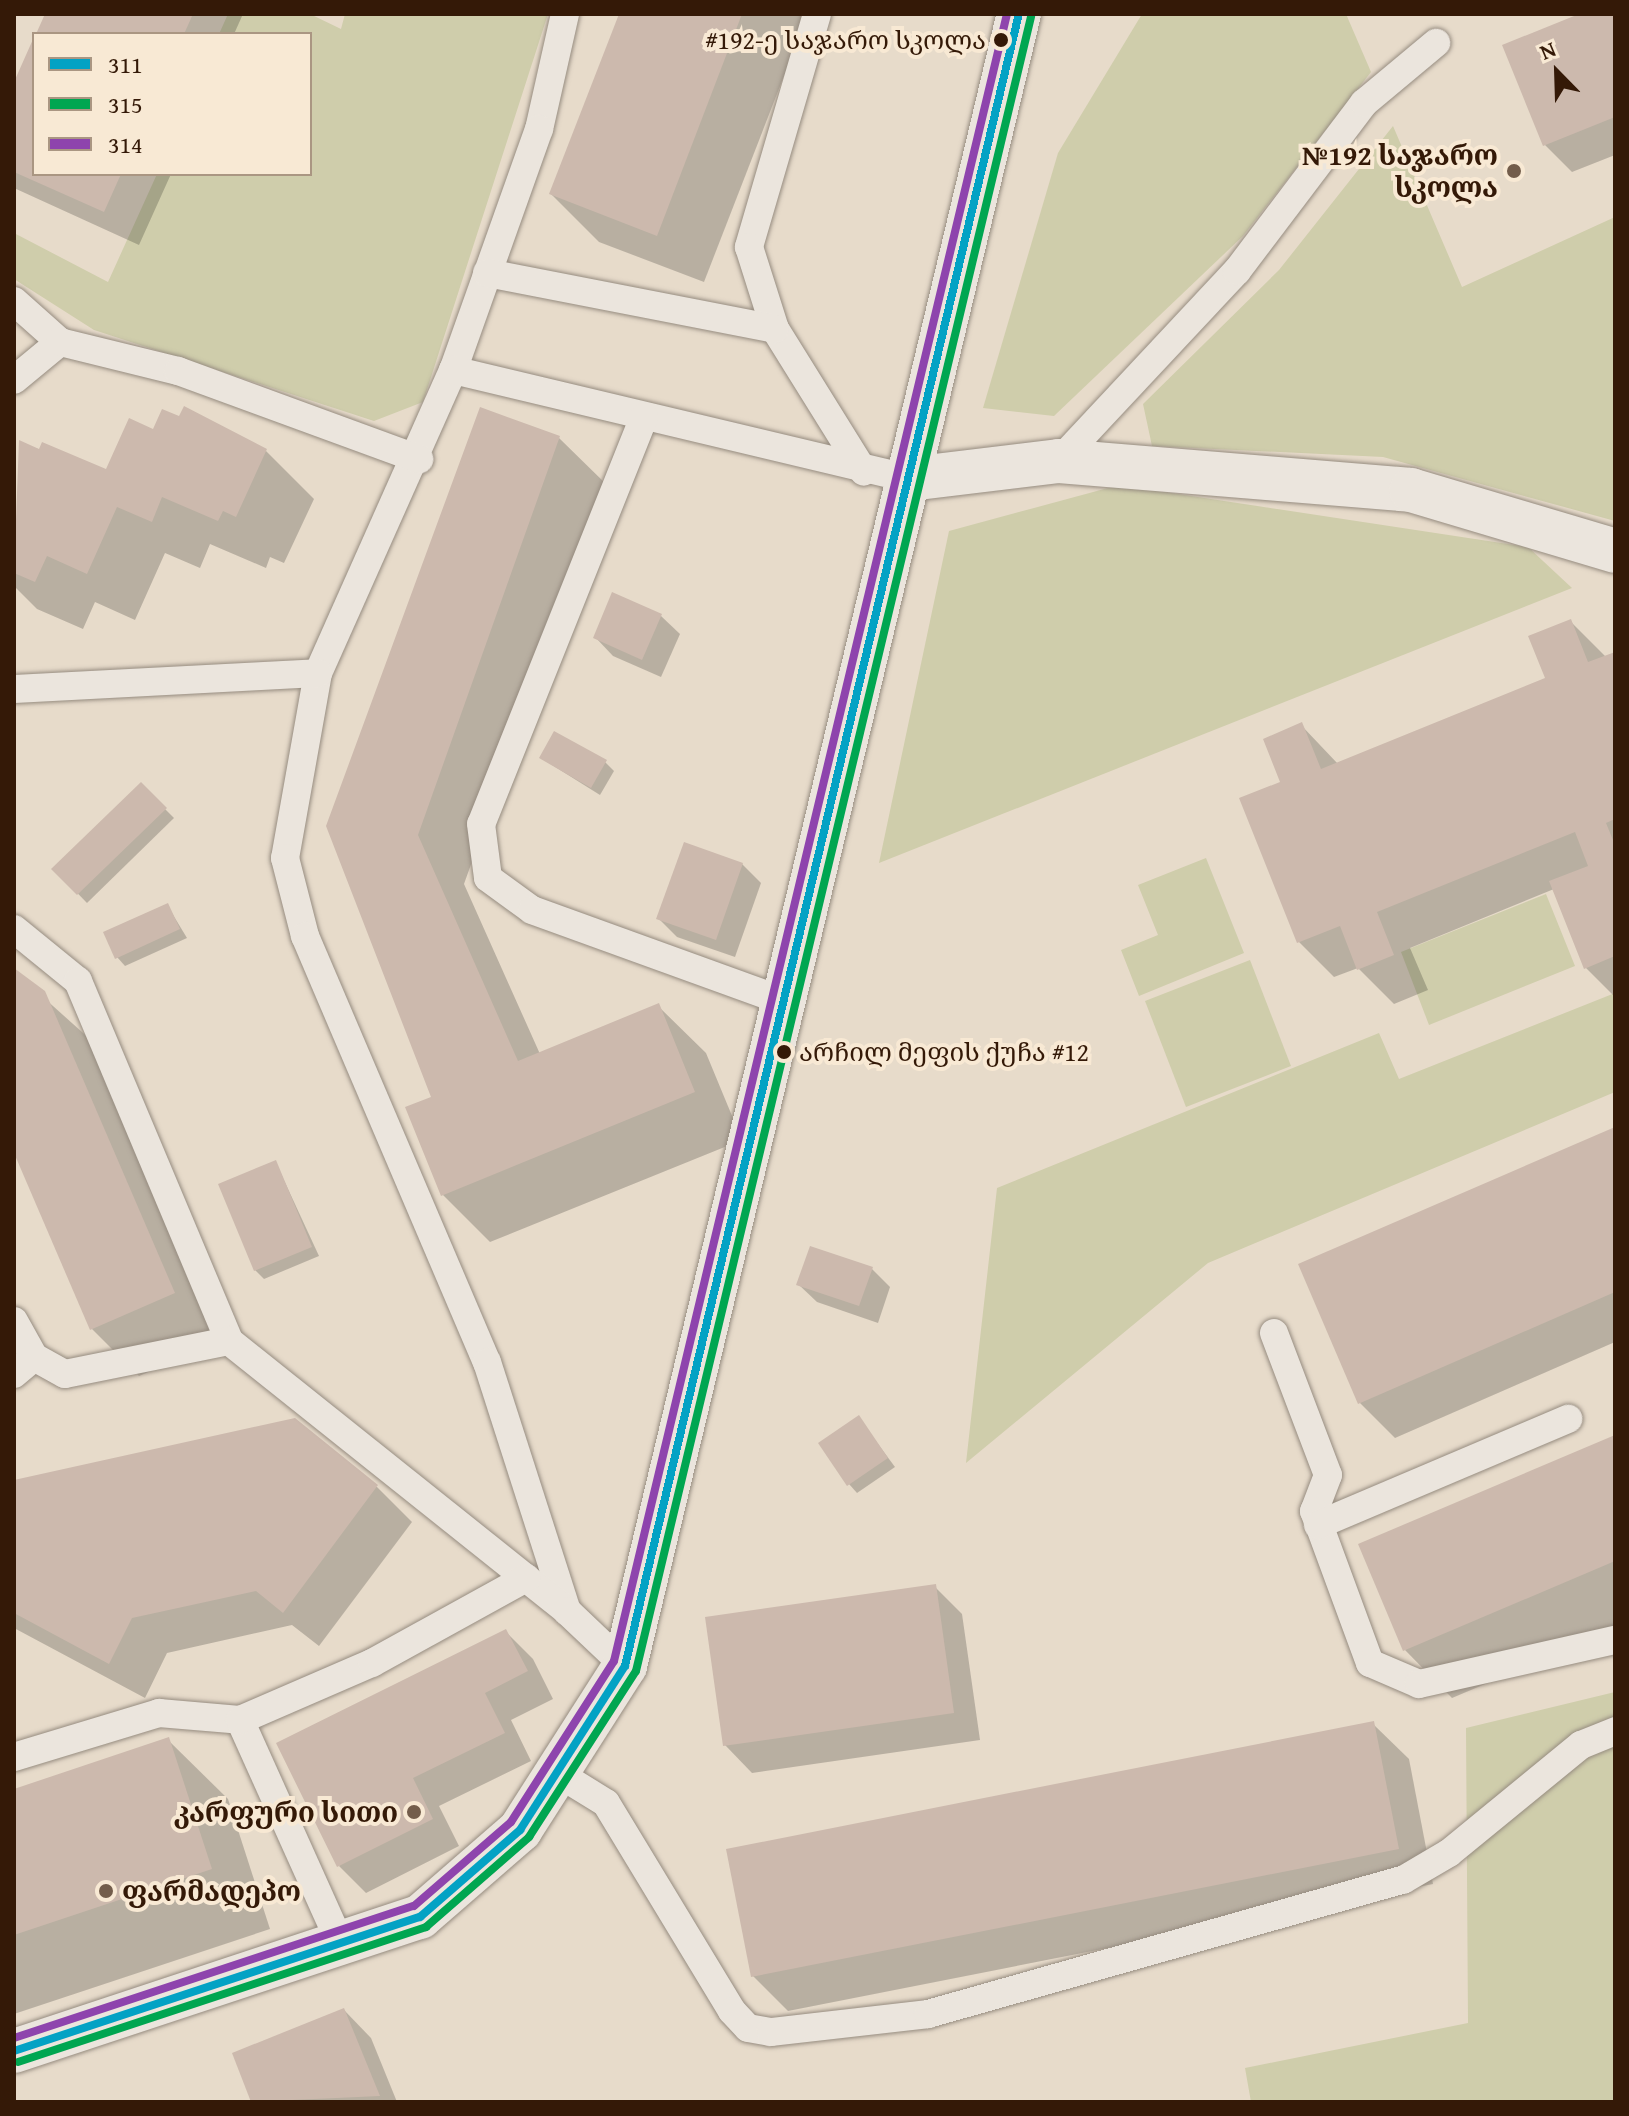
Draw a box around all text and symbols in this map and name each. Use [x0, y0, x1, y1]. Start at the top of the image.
place label: #192-ე საჯარო სკოლა [705, 24, 986, 56]
legend [32, 32, 312, 176]
marker: #192-ე საჯარო სკოლა [993, 32, 1009, 48]
north arrow [1517, 32, 1597, 112]
text: N [1535, 32, 1561, 68]
text: 311 [108, 47, 143, 82]
text: 315 [108, 87, 143, 122]
text: 314 [108, 127, 143, 162]
place label: №192 საჯარო სკოლა [1301, 138, 1498, 204]
marker: №192 საჯარო სკოლა [1505, 162, 1523, 180]
place label: არჩილ მეფის ქუჩა #12 [799, 1036, 1089, 1068]
marker: არჩილ მეფის ქუჩა #12 [776, 1044, 792, 1060]
place label: კარფური სითი [173, 1795, 398, 1829]
marker: კარფური სითი [405, 1803, 423, 1821]
place label: ფარმადეპო [122, 1874, 301, 1908]
marker: ფარმადეპო [97, 1882, 115, 1900]

